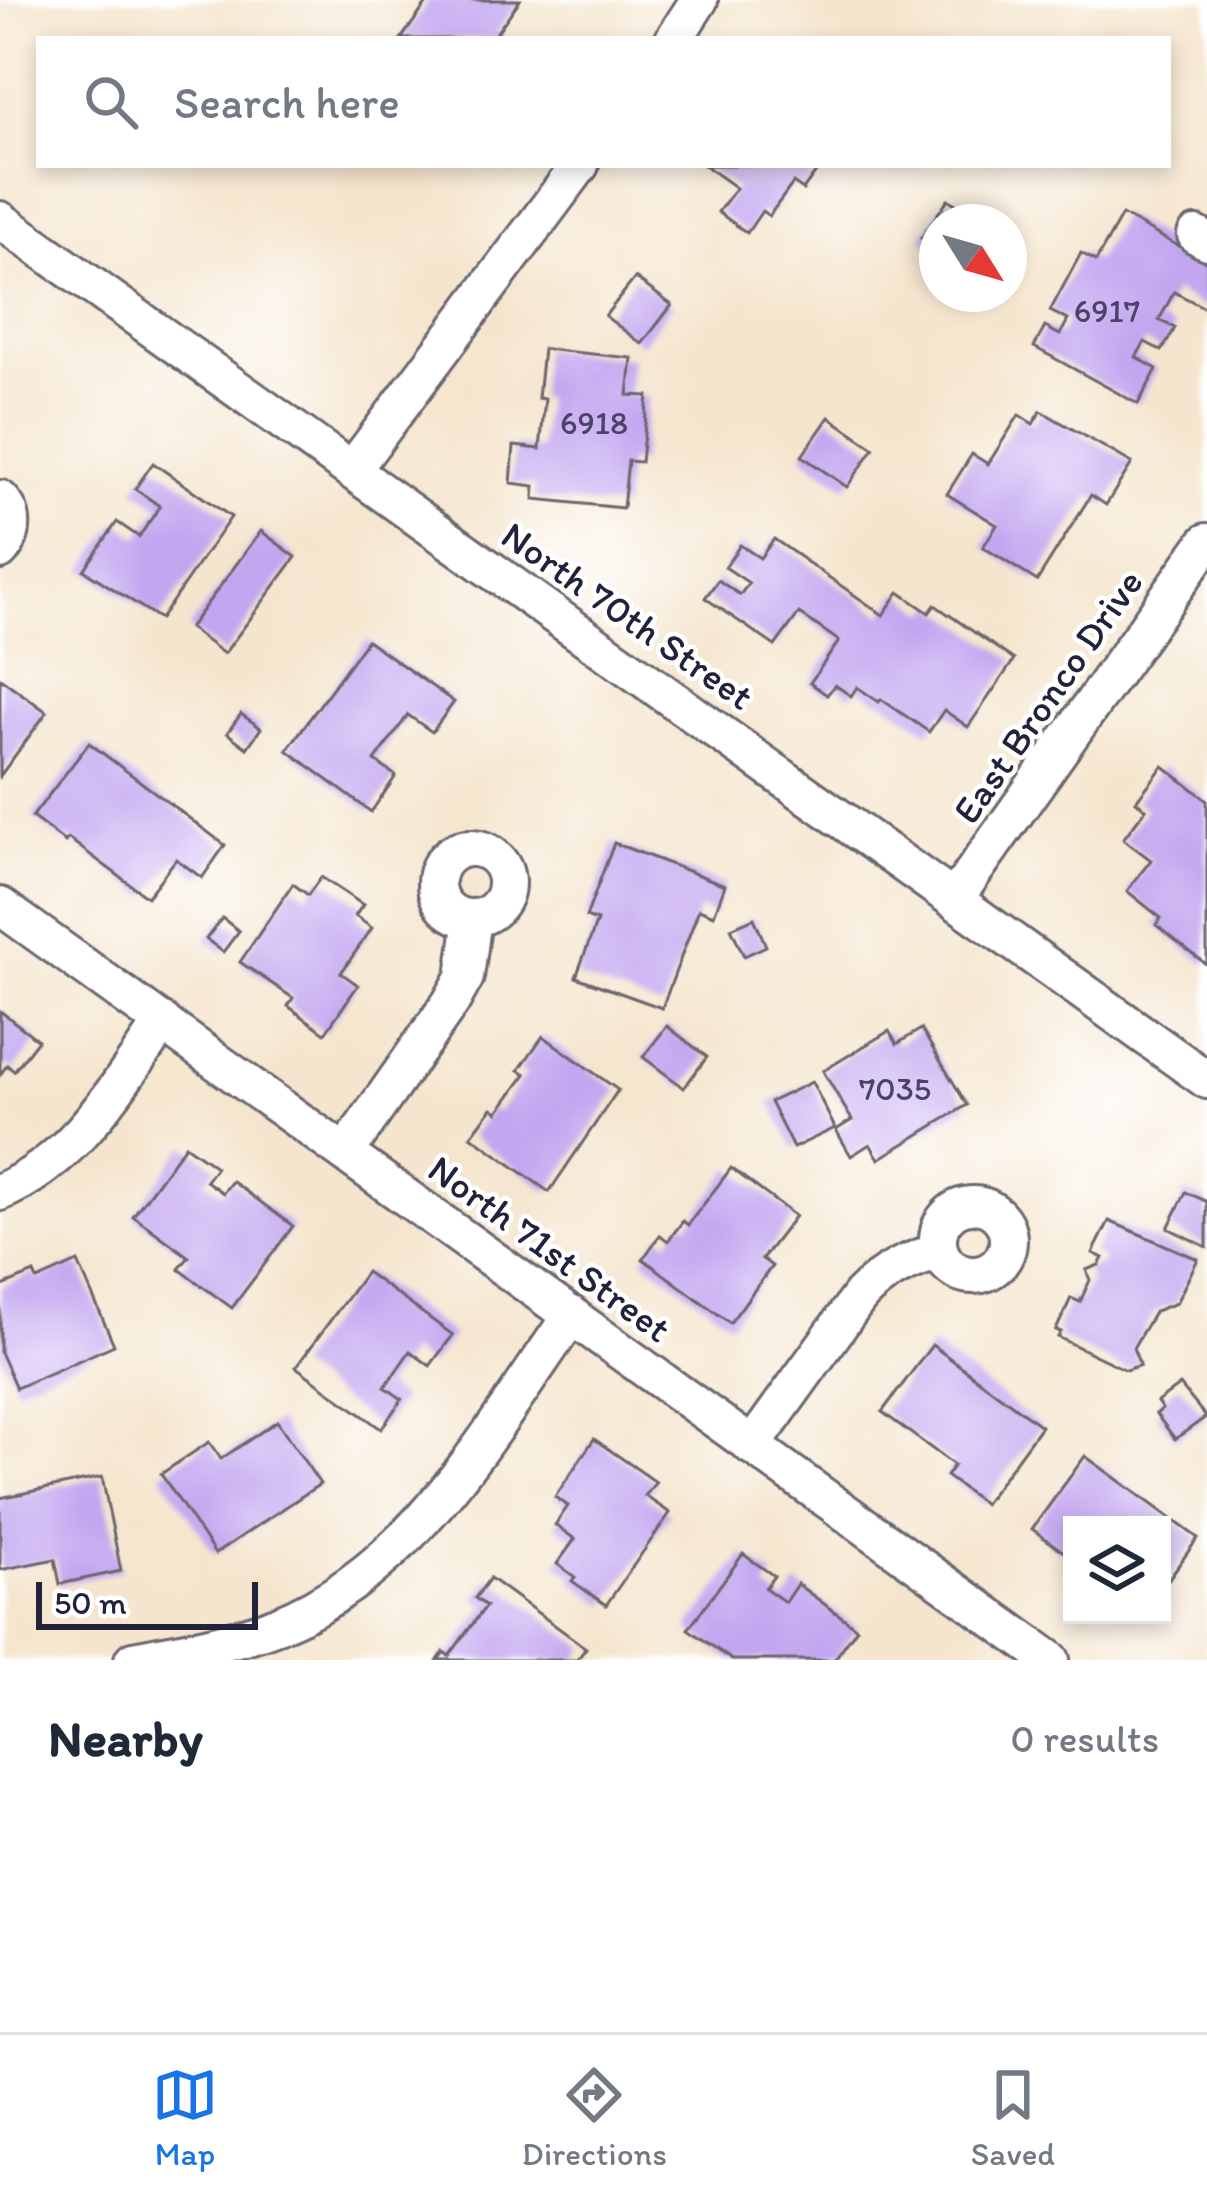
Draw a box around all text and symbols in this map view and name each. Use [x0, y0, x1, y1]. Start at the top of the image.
search box [36, 36, 1171, 168]
icon: search [78, 69, 144, 135]
text: Search here [174, 75, 400, 129]
north arrow [919, 204, 1027, 312]
house number: 6917 [1074, 291, 1140, 330]
house number: 6918 [560, 403, 628, 442]
street label: North 70th Street [493, 511, 763, 720]
street label: East Bronco Drive [942, 560, 1152, 832]
house number: 7035 [859, 1069, 931, 1108]
street label: North 71st Street [419, 1145, 680, 1352]
map controls [1063, 1516, 1171, 1624]
button: layers [1063, 1516, 1171, 1624]
scale bar [36, 1576, 258, 1629]
text: 50 m [54, 1583, 127, 1622]
text: Nearby [48, 1708, 203, 1769]
text: 0 results [1010, 1715, 1159, 1762]
tab: Map [152, 2062, 218, 2173]
tab: Directions [522, 2062, 667, 2173]
tab: Saved [971, 2062, 1055, 2173]

